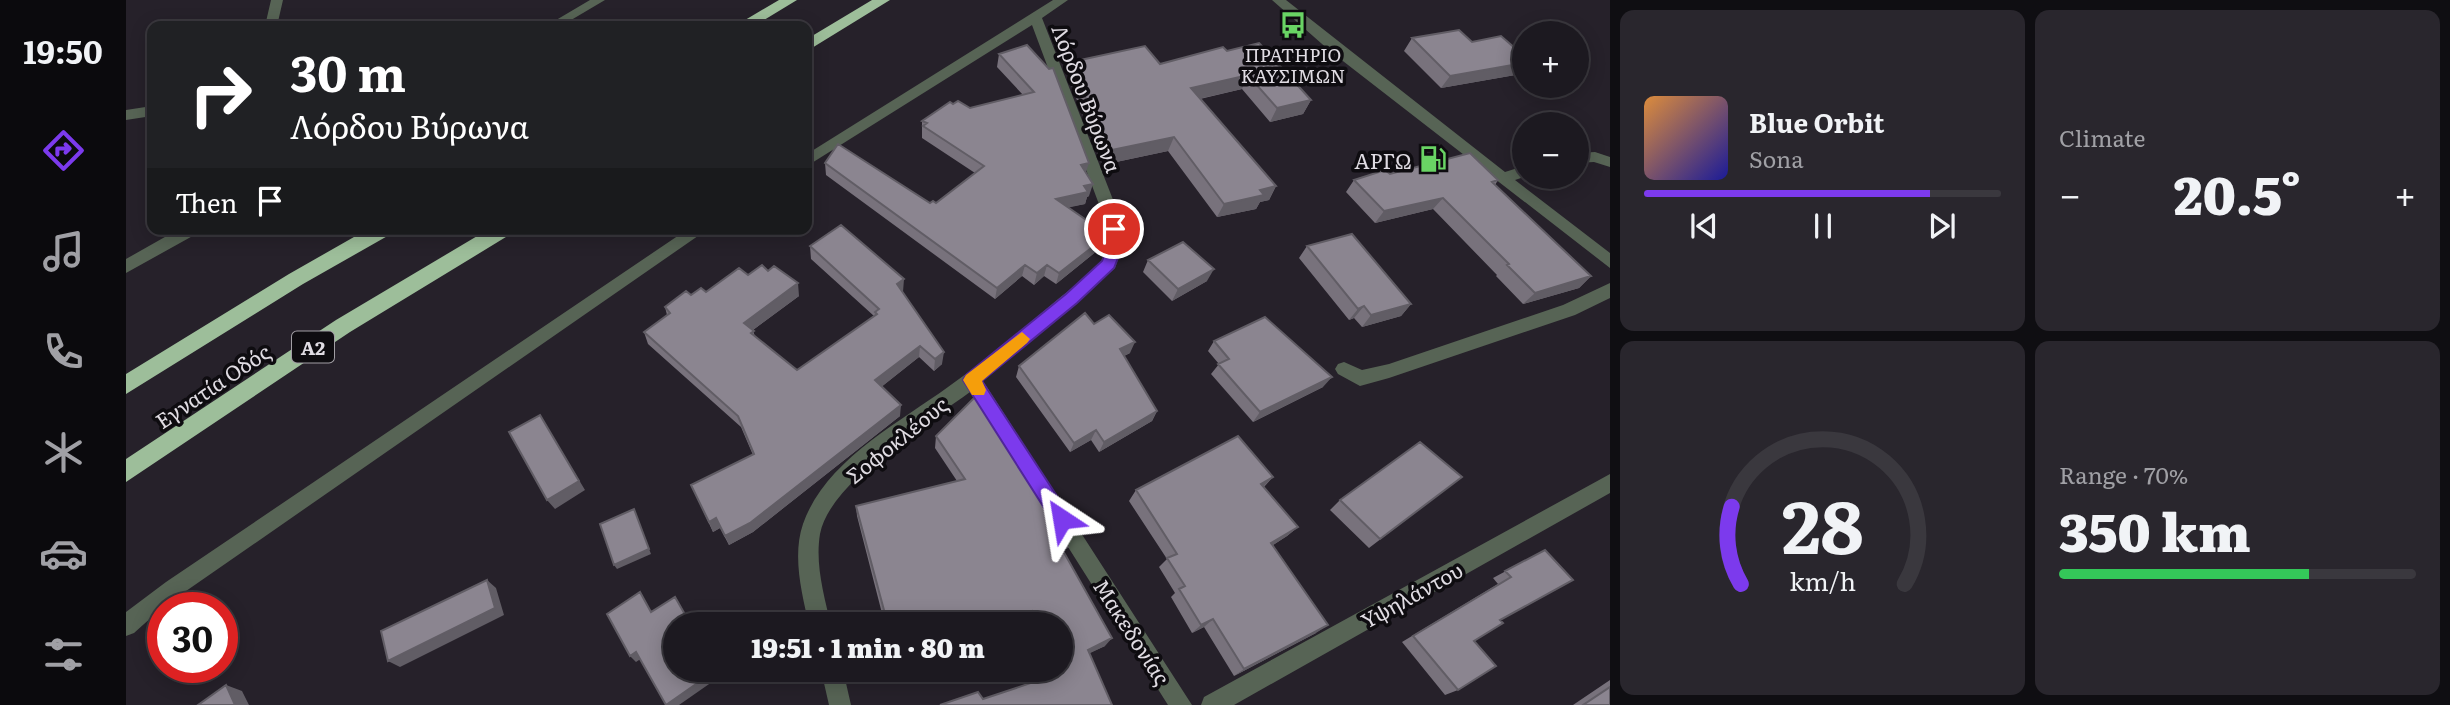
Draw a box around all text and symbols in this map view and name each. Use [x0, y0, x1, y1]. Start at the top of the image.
bus stop icon: ΠΡΑΤΗΡΙΟ ΚΑΥΣΙΜΩΝ [1278, 10, 1308, 40]
street label: Λόρδου Βύρωνα [1045, 19, 1131, 177]
map controls [1512, 21, 1589, 189]
button: + [1512, 21, 1589, 98]
text: 19:50 [23, 26, 103, 74]
text: 30 m [290, 34, 406, 107]
place label: ΠΡΑΤΗΡΙΟ ΚΑΥΣΙΜΩΝ [1241, 41, 1345, 89]
icon: right [175, 49, 266, 140]
text: Λόρδου Βύρωνα [290, 101, 529, 149]
text: Blue Orbit [1749, 102, 1884, 141]
button: − [1512, 112, 1589, 189]
text: Climate [2059, 120, 2145, 154]
icon: directions [39, 126, 88, 175]
text: Sona [1749, 141, 1804, 175]
place label: ΑΡΓΩ [1354, 144, 1412, 175]
fuel station icon: ΑΡΓΩ [1418, 144, 1448, 174]
text: 20.5° [2174, 154, 2301, 231]
text: − [2059, 164, 2081, 221]
text: + [2394, 164, 2416, 221]
text: Then [175, 182, 237, 221]
icon: arrive [251, 182, 289, 220]
pin [1084, 199, 1144, 259]
icon: previous [1685, 207, 1723, 245]
icon: pause [1804, 207, 1842, 245]
icon: next [1923, 207, 1961, 245]
icon: arrive [1095, 210, 1133, 248]
icon: music [39, 227, 88, 276]
icon: phone [39, 327, 88, 376]
road number: Α2 [292, 332, 334, 362]
street label: Εγνατία Οδός [148, 335, 276, 435]
street label: Σοφοκλέους [838, 388, 954, 490]
icon: climate [39, 428, 88, 477]
text: Range · 70% [2059, 457, 2188, 491]
text: 28 [1782, 468, 1863, 576]
position arrow [1025, 482, 1099, 556]
text: 350 km [2059, 491, 2251, 568]
icon: car [39, 529, 88, 578]
street label: Υψηλάντου [1354, 553, 1468, 635]
text: km/h [1789, 562, 1856, 599]
street label: Μακεδονίας [1087, 572, 1179, 690]
speed limit sign: 30 [147, 592, 238, 683]
text: 19:51 · 1 min · 80 m [751, 627, 985, 666]
icon: filters [39, 630, 88, 679]

